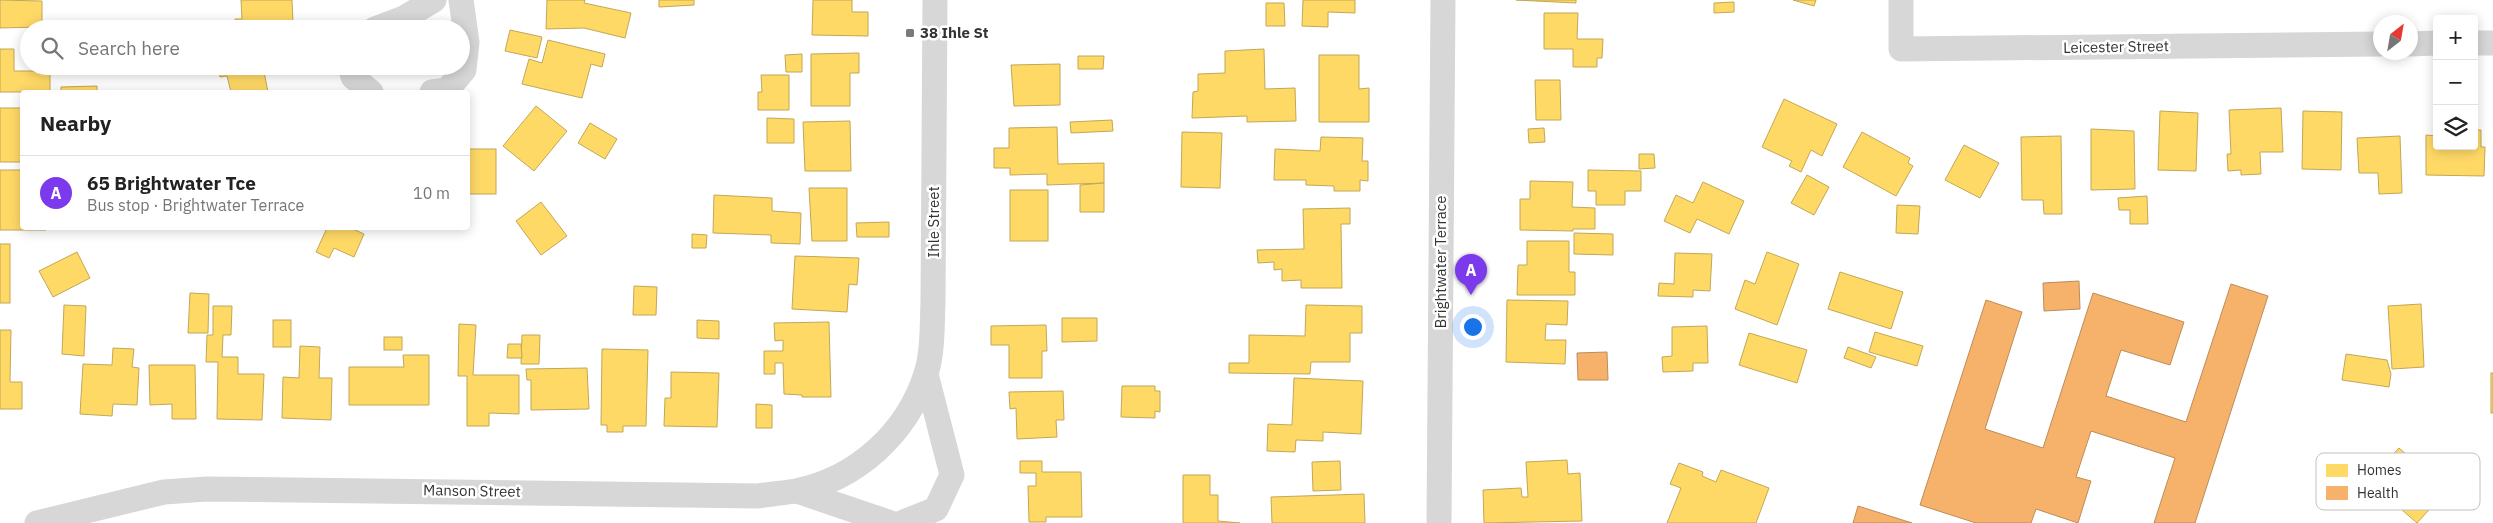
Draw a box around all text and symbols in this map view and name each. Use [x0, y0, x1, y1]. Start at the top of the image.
north arrow [2373, 15, 2418, 60]
map controls [2433, 15, 2478, 150]
button: + [2433, 15, 2478, 60]
search box [20, 20, 470, 75]
place label: 38 Ihle St [920, 23, 989, 42]
marker: 38 Ihle St [904, 27, 916, 39]
icon: search [38, 34, 66, 62]
text: Search here [78, 36, 180, 60]
street label: Leicester Street [2063, 36, 2169, 57]
button: − [2433, 60, 2478, 105]
button: layers [2433, 105, 2478, 150]
text: Nearby [40, 109, 111, 137]
text: 65 Brightwater Tce [87, 171, 256, 195]
text: A [51, 183, 61, 203]
text: 10 m [413, 183, 450, 203]
street label: Ihle Street [924, 186, 943, 258]
text: Bus stop · Brightwater Terrace [87, 195, 304, 215]
street label: Brightwater Terrace [1431, 195, 1450, 329]
pin: A [1455, 254, 1487, 295]
your location [1460, 314, 1486, 340]
legend [2316, 453, 2480, 510]
text: Homes [2357, 461, 2402, 479]
street label: Manson Street [423, 480, 521, 501]
text: Health [2357, 484, 2399, 502]

